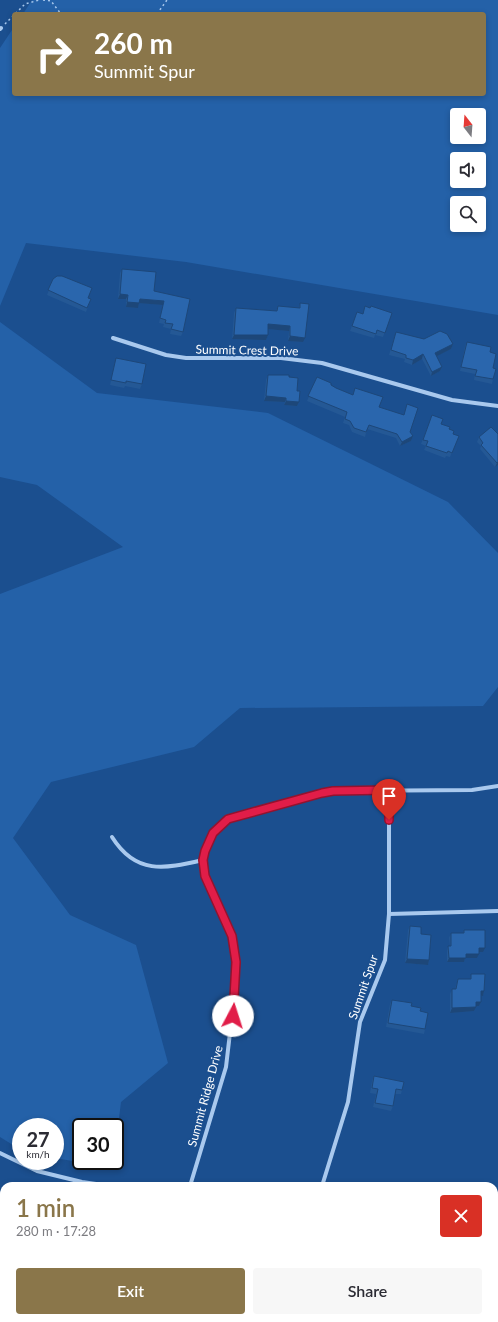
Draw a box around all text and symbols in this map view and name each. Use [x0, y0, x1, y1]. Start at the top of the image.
text: 260 m [94, 26, 173, 60]
icon: right [28, 28, 80, 80]
text: Summit Spur [94, 60, 195, 82]
north arrow [450, 108, 486, 144]
map controls [450, 108, 486, 232]
button: sound [450, 152, 486, 188]
button: search [450, 196, 486, 232]
street label: Summit Crest Drive [196, 342, 298, 358]
pin [372, 779, 406, 820]
icon: arrive [378, 785, 400, 807]
street label: Summit Spur [345, 952, 381, 1021]
position arrow [212, 995, 254, 1037]
street label: Summit Ridge Drive [184, 1044, 226, 1148]
speed limit sign: 30 [72, 1118, 124, 1170]
text: 27 [26, 1127, 50, 1151]
text: km/h [26, 1148, 50, 1160]
text: 1 min [16, 1193, 75, 1222]
button: close [440, 1195, 482, 1237]
text: 280 m · 17:28 [16, 1223, 96, 1239]
button: Exit [16, 1268, 245, 1314]
button: Share [253, 1268, 482, 1314]

